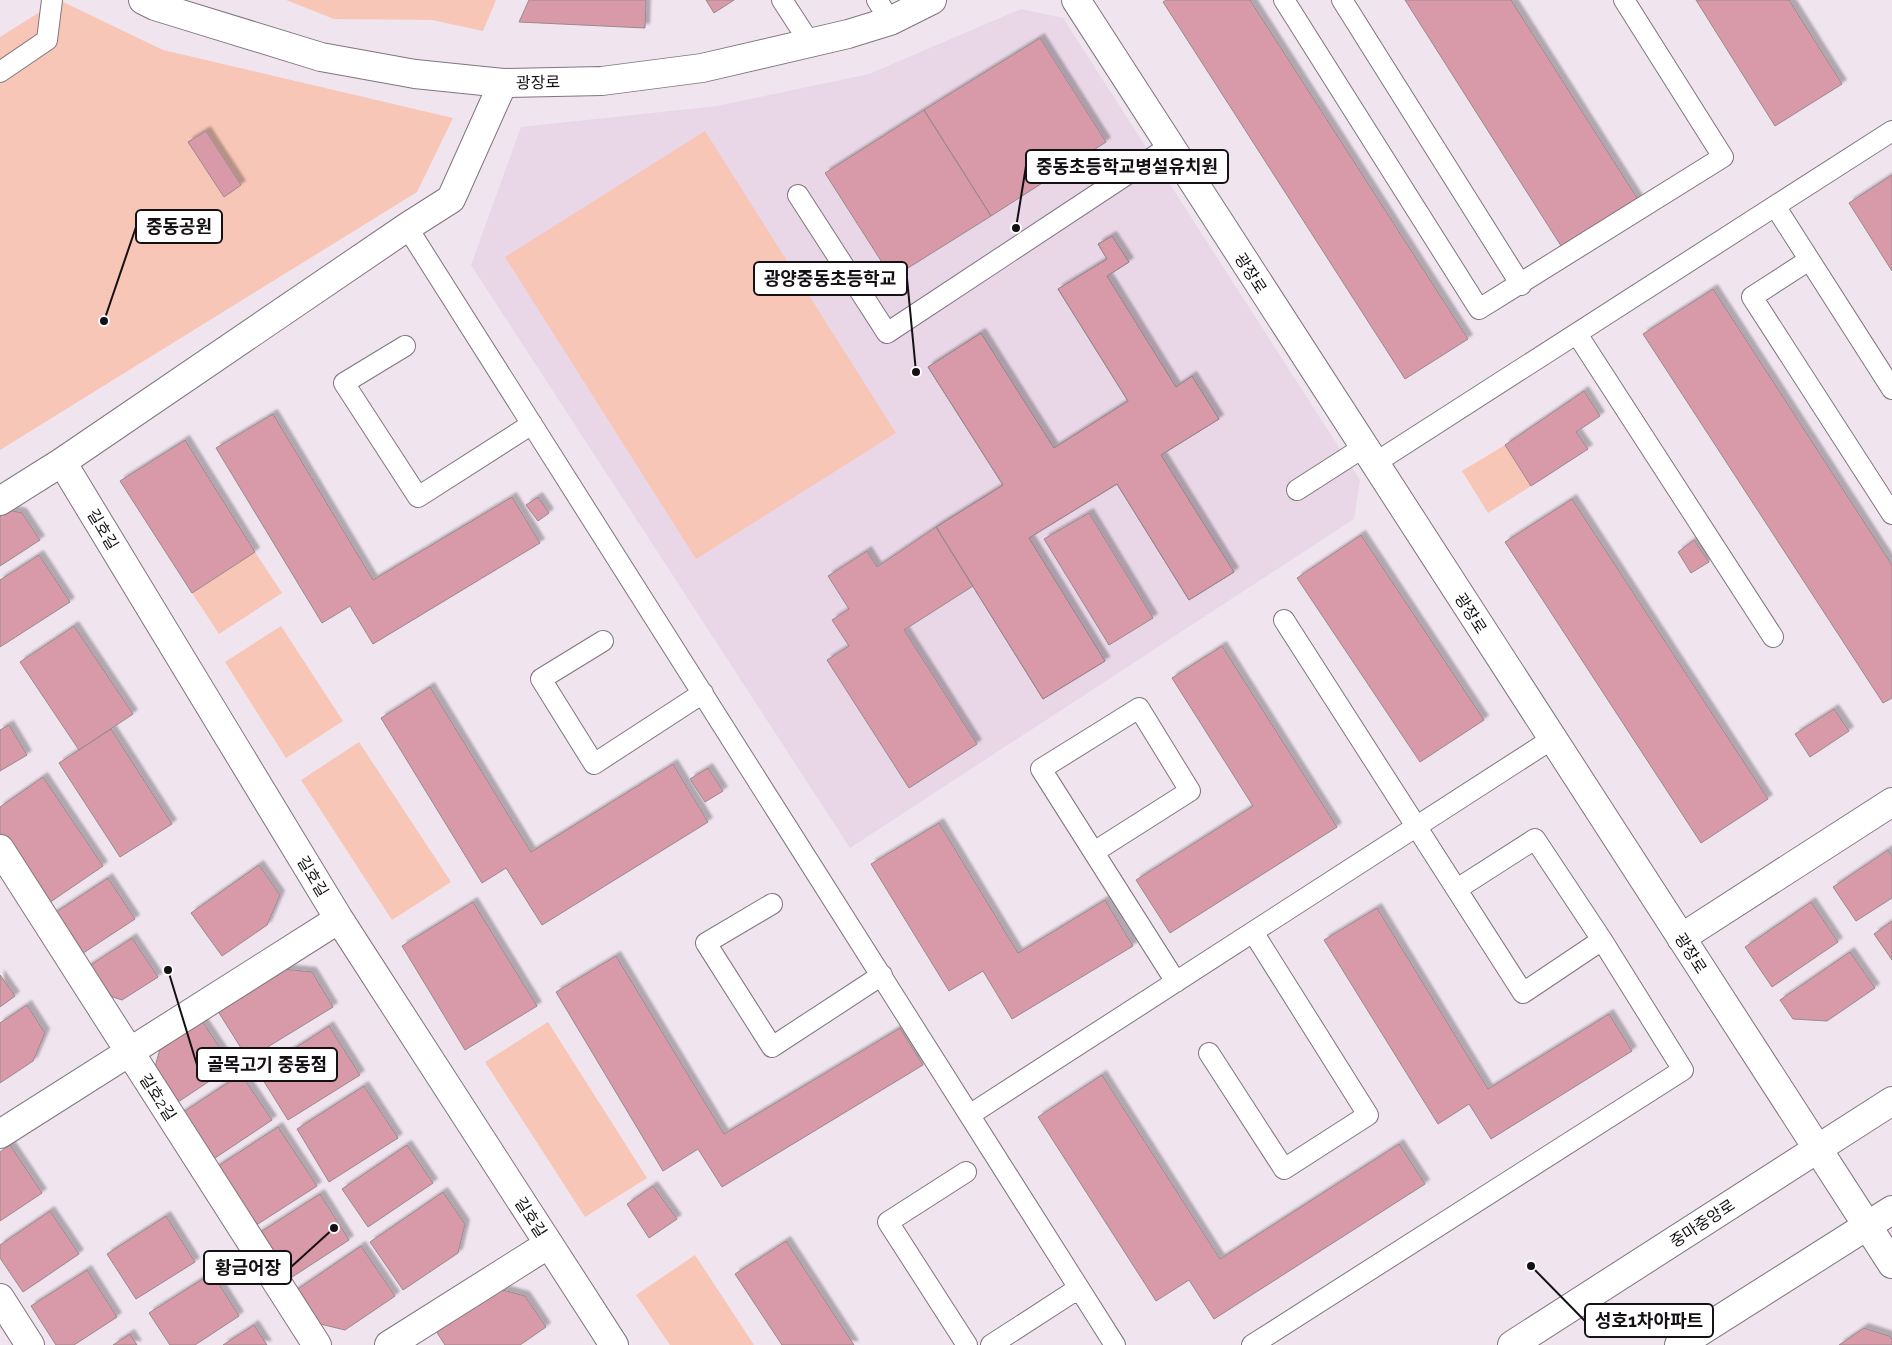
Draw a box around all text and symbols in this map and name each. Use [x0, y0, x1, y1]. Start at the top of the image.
street label: 광장로 [516, 73, 561, 92]
callout: 중동초등학교병설유치원 [1026, 150, 1228, 183]
text: 중동초등학교병설유치원 [1036, 156, 1218, 177]
callout: 중동공원 [136, 210, 222, 243]
text: 중동공원 [146, 216, 212, 237]
street label: 광장로 [1231, 250, 1271, 297]
callout: 광양중동초등학교 [754, 262, 907, 295]
text: 광양중동초등학교 [764, 268, 896, 289]
street label: 길호길 [83, 505, 122, 553]
street label: 광장로 [1451, 590, 1491, 637]
street label: 길호길 [293, 852, 332, 900]
street label: 광장로 [1671, 930, 1711, 977]
callout: 골목고기 중동점 [197, 1048, 337, 1081]
text: 골목고기 중동점 [207, 1054, 327, 1075]
street label: 길호2길 [135, 1070, 180, 1124]
street label: 길호길 [511, 1194, 551, 1241]
street label: 중마중앙로 [1666, 1195, 1739, 1251]
callout: 황금어장 [204, 1251, 291, 1284]
text: 황금어장 [215, 1257, 282, 1278]
callout: 성호1차아파트 [1585, 1304, 1713, 1337]
text: 성호1차아파트 [1595, 1310, 1703, 1331]

